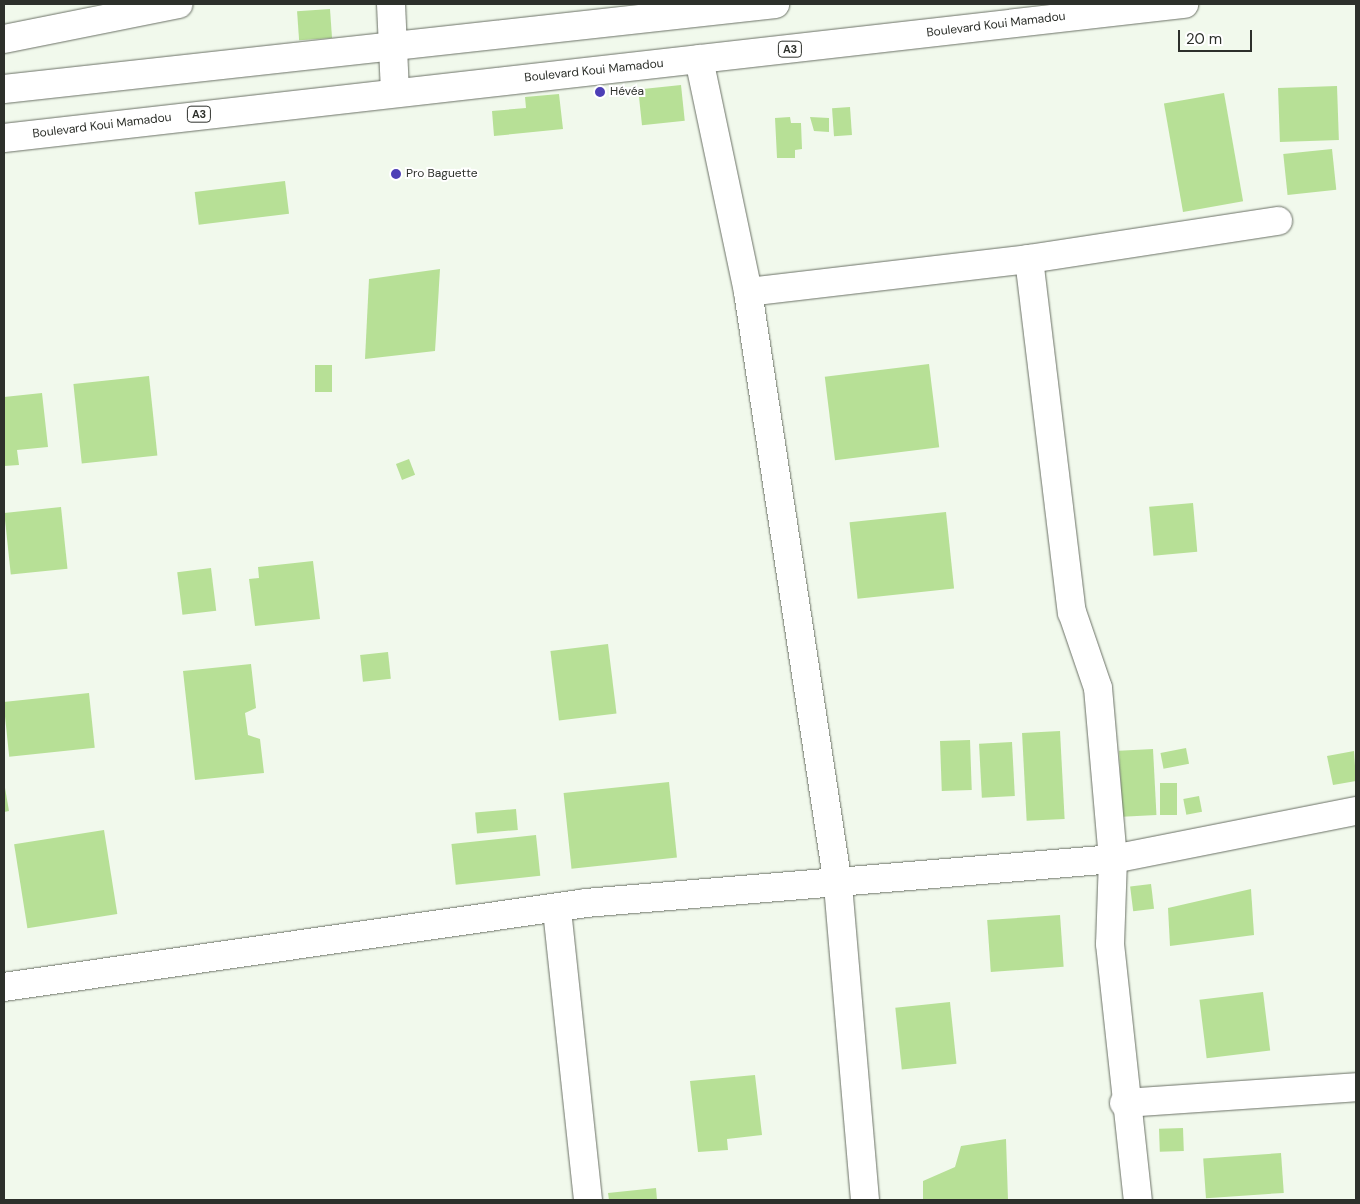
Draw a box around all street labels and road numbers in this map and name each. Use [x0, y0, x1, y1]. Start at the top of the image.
street label: Boulevard Koui Mamadou [926, 9, 1066, 41]
road number: A3 [778, 41, 802, 58]
street label: Boulevard Koui Mamadou [524, 57, 664, 85]
road number: A3 [186, 106, 212, 122]
street label: Boulevard Koui Mamadou [32, 110, 172, 142]

